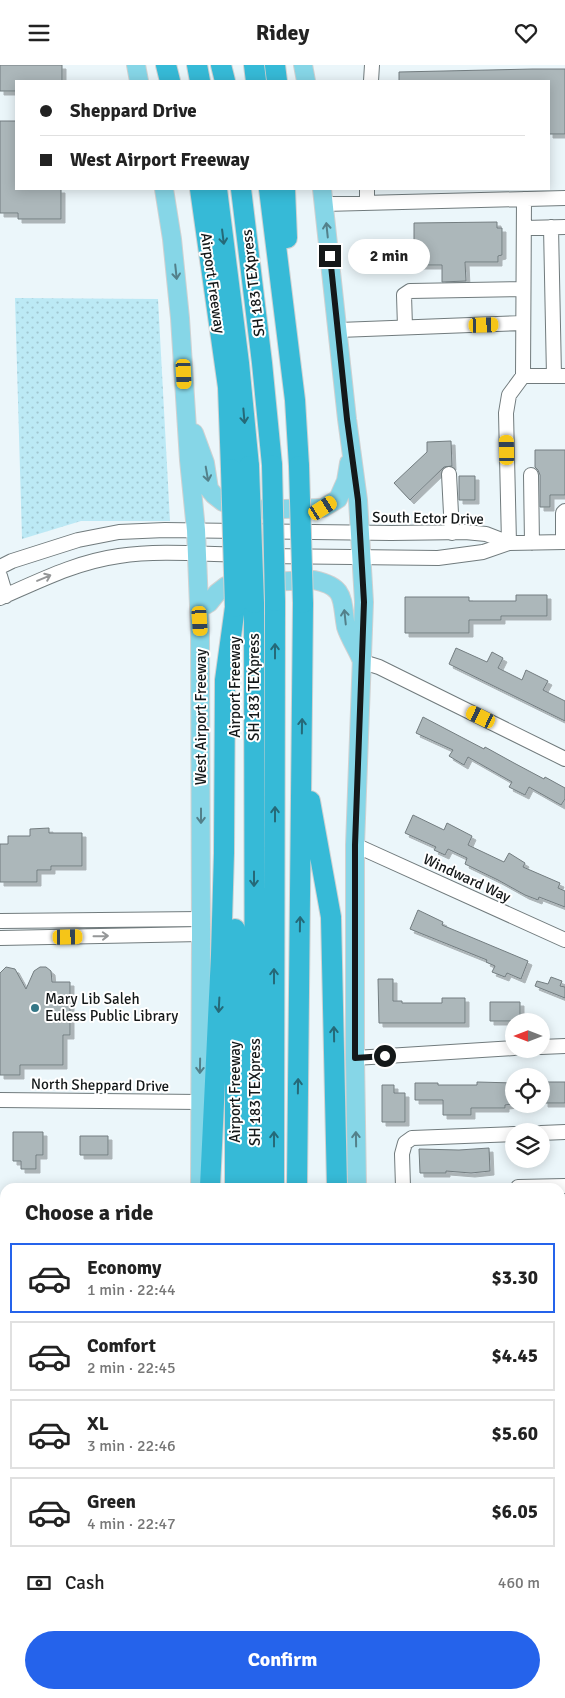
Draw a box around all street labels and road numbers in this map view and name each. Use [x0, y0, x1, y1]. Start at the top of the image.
street label: SH 183 TEXpress [237, 228, 269, 338]
street label: Airport Freeway [197, 231, 229, 335]
street label: South Ector Drive [372, 508, 484, 528]
street label: SH 183 TEXpress [245, 633, 263, 741]
street label: Airport Freeway [226, 636, 244, 738]
street label: West Airport Freeway [192, 649, 210, 785]
street label: Windward Way [420, 850, 514, 906]
street label: SH 183 TEXpress [246, 1038, 264, 1146]
street label: Airport Freeway [226, 1041, 244, 1143]
street label: North Sheppard Drive [31, 1075, 169, 1095]

